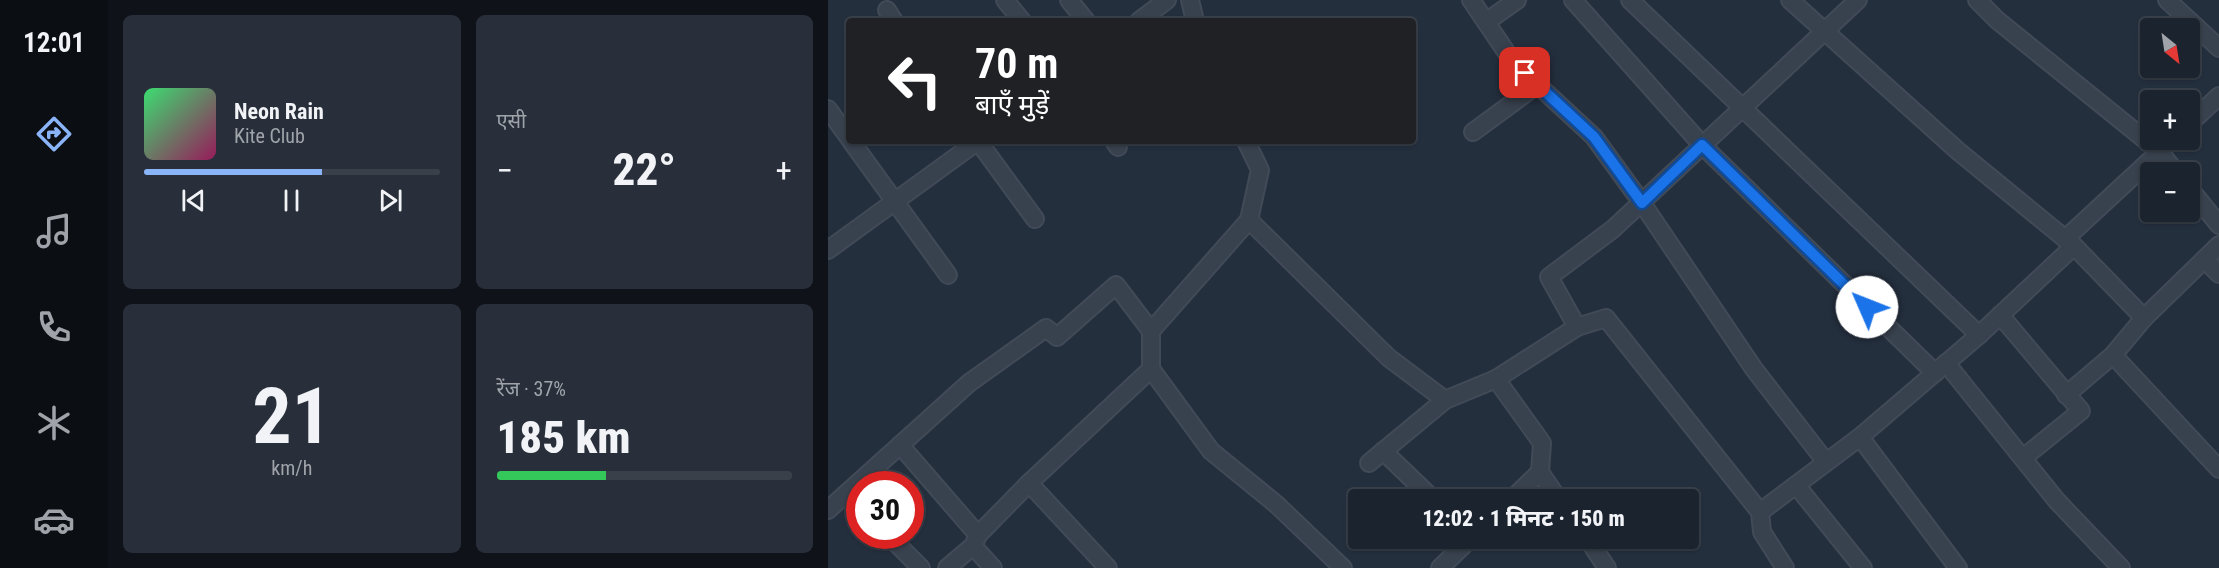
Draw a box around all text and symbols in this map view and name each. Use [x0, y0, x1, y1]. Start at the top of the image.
north arrow [2140, 18, 2200, 78]
map controls [2140, 18, 2200, 222]
text: 12:01 [23, 27, 85, 59]
text: 70 m [975, 39, 1058, 88]
icon: left [876, 42, 954, 120]
pin [1499, 47, 1550, 98]
icon: arrive [1508, 56, 1541, 89]
text: बाएँ मुड़ें [975, 89, 1049, 121]
button: + [2140, 90, 2200, 150]
text: Neon Rain [234, 99, 324, 124]
text: एसी [497, 109, 526, 133]
icon: directions [33, 113, 75, 155]
text: Kite Club [234, 124, 305, 148]
text: 22° [613, 143, 676, 196]
text: − [497, 151, 513, 190]
text: + [776, 151, 792, 190]
button: − [2140, 162, 2200, 222]
icon: previous [177, 184, 210, 217]
icon: pause [275, 184, 308, 217]
icon: next [374, 184, 407, 217]
icon: music [33, 210, 75, 252]
position arrow [1835, 275, 1899, 339]
icon: phone [33, 306, 75, 348]
text: 21 [252, 371, 331, 462]
text: रेंज · 37% [497, 377, 566, 401]
icon: climate [33, 402, 75, 444]
text: 185 km [497, 411, 631, 464]
text: km/h [271, 456, 312, 480]
speed limit sign: 30 [846, 471, 924, 549]
icon: car [33, 499, 75, 541]
text: 12:02 · 1 मिनट · 150 m [1422, 506, 1625, 531]

